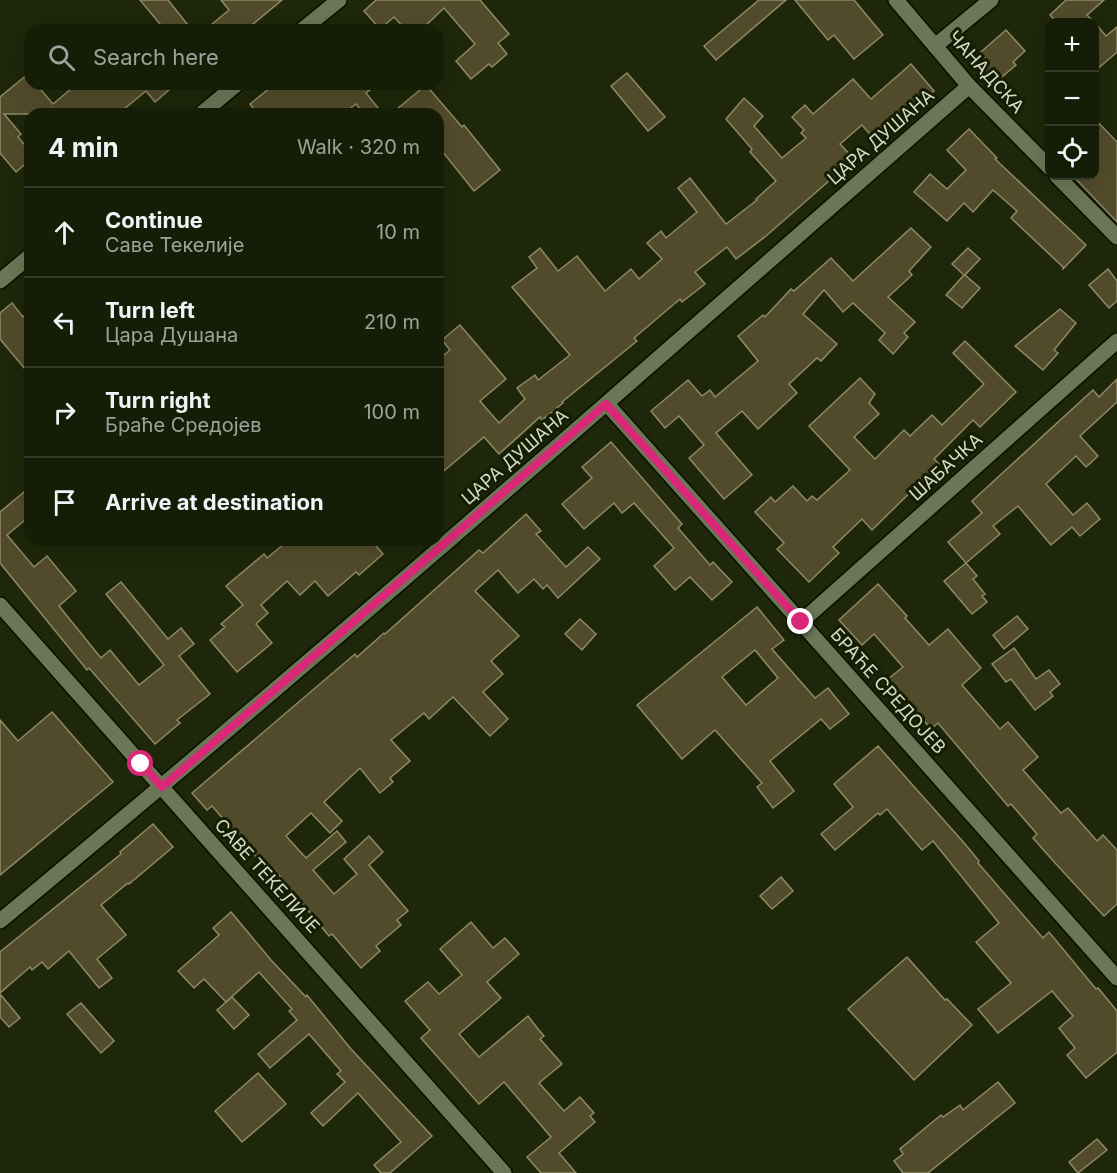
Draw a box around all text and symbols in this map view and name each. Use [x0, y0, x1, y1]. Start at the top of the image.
map controls [1045, 18, 1099, 180]
button: + [1045, 18, 1099, 72]
search box [24, 24, 444, 90]
street label: ЧАНАДСКА [944, 26, 1029, 117]
icon: search [45, 41, 78, 74]
text: Search here [93, 44, 219, 70]
button: − [1045, 72, 1099, 126]
street label: ЦАРА ДУШАНА [823, 85, 938, 189]
button: locate [1045, 126, 1099, 180]
text: 4 min [48, 132, 119, 163]
text: Walk · 320 m [297, 135, 420, 159]
text: Continue [105, 207, 203, 233]
icon: ahead [48, 216, 81, 249]
text: 10 m [376, 220, 420, 244]
text: Саве Текелије [105, 233, 244, 257]
text: Turn left [105, 297, 195, 323]
icon: left [48, 306, 81, 339]
text: 210 m [364, 310, 420, 334]
text: Цара Душана [105, 323, 238, 347]
text: Turn right [105, 387, 211, 413]
icon: right [48, 396, 81, 429]
text: 100 m [363, 400, 420, 424]
street label: ЦАРА ДУШАНА [457, 405, 572, 509]
text: Браће Средојев [105, 413, 262, 437]
street label: ШАБАЧКА [905, 428, 986, 505]
icon: arrive [48, 486, 81, 519]
text: Arrive at destination [105, 489, 324, 515]
route end [787, 608, 813, 634]
street label: БРАЋЕ СРЕДОЈЕВ [827, 624, 950, 758]
route start [127, 750, 153, 776]
street label: САВЕ ТЕКЕЛИЈЕ [211, 814, 324, 937]

